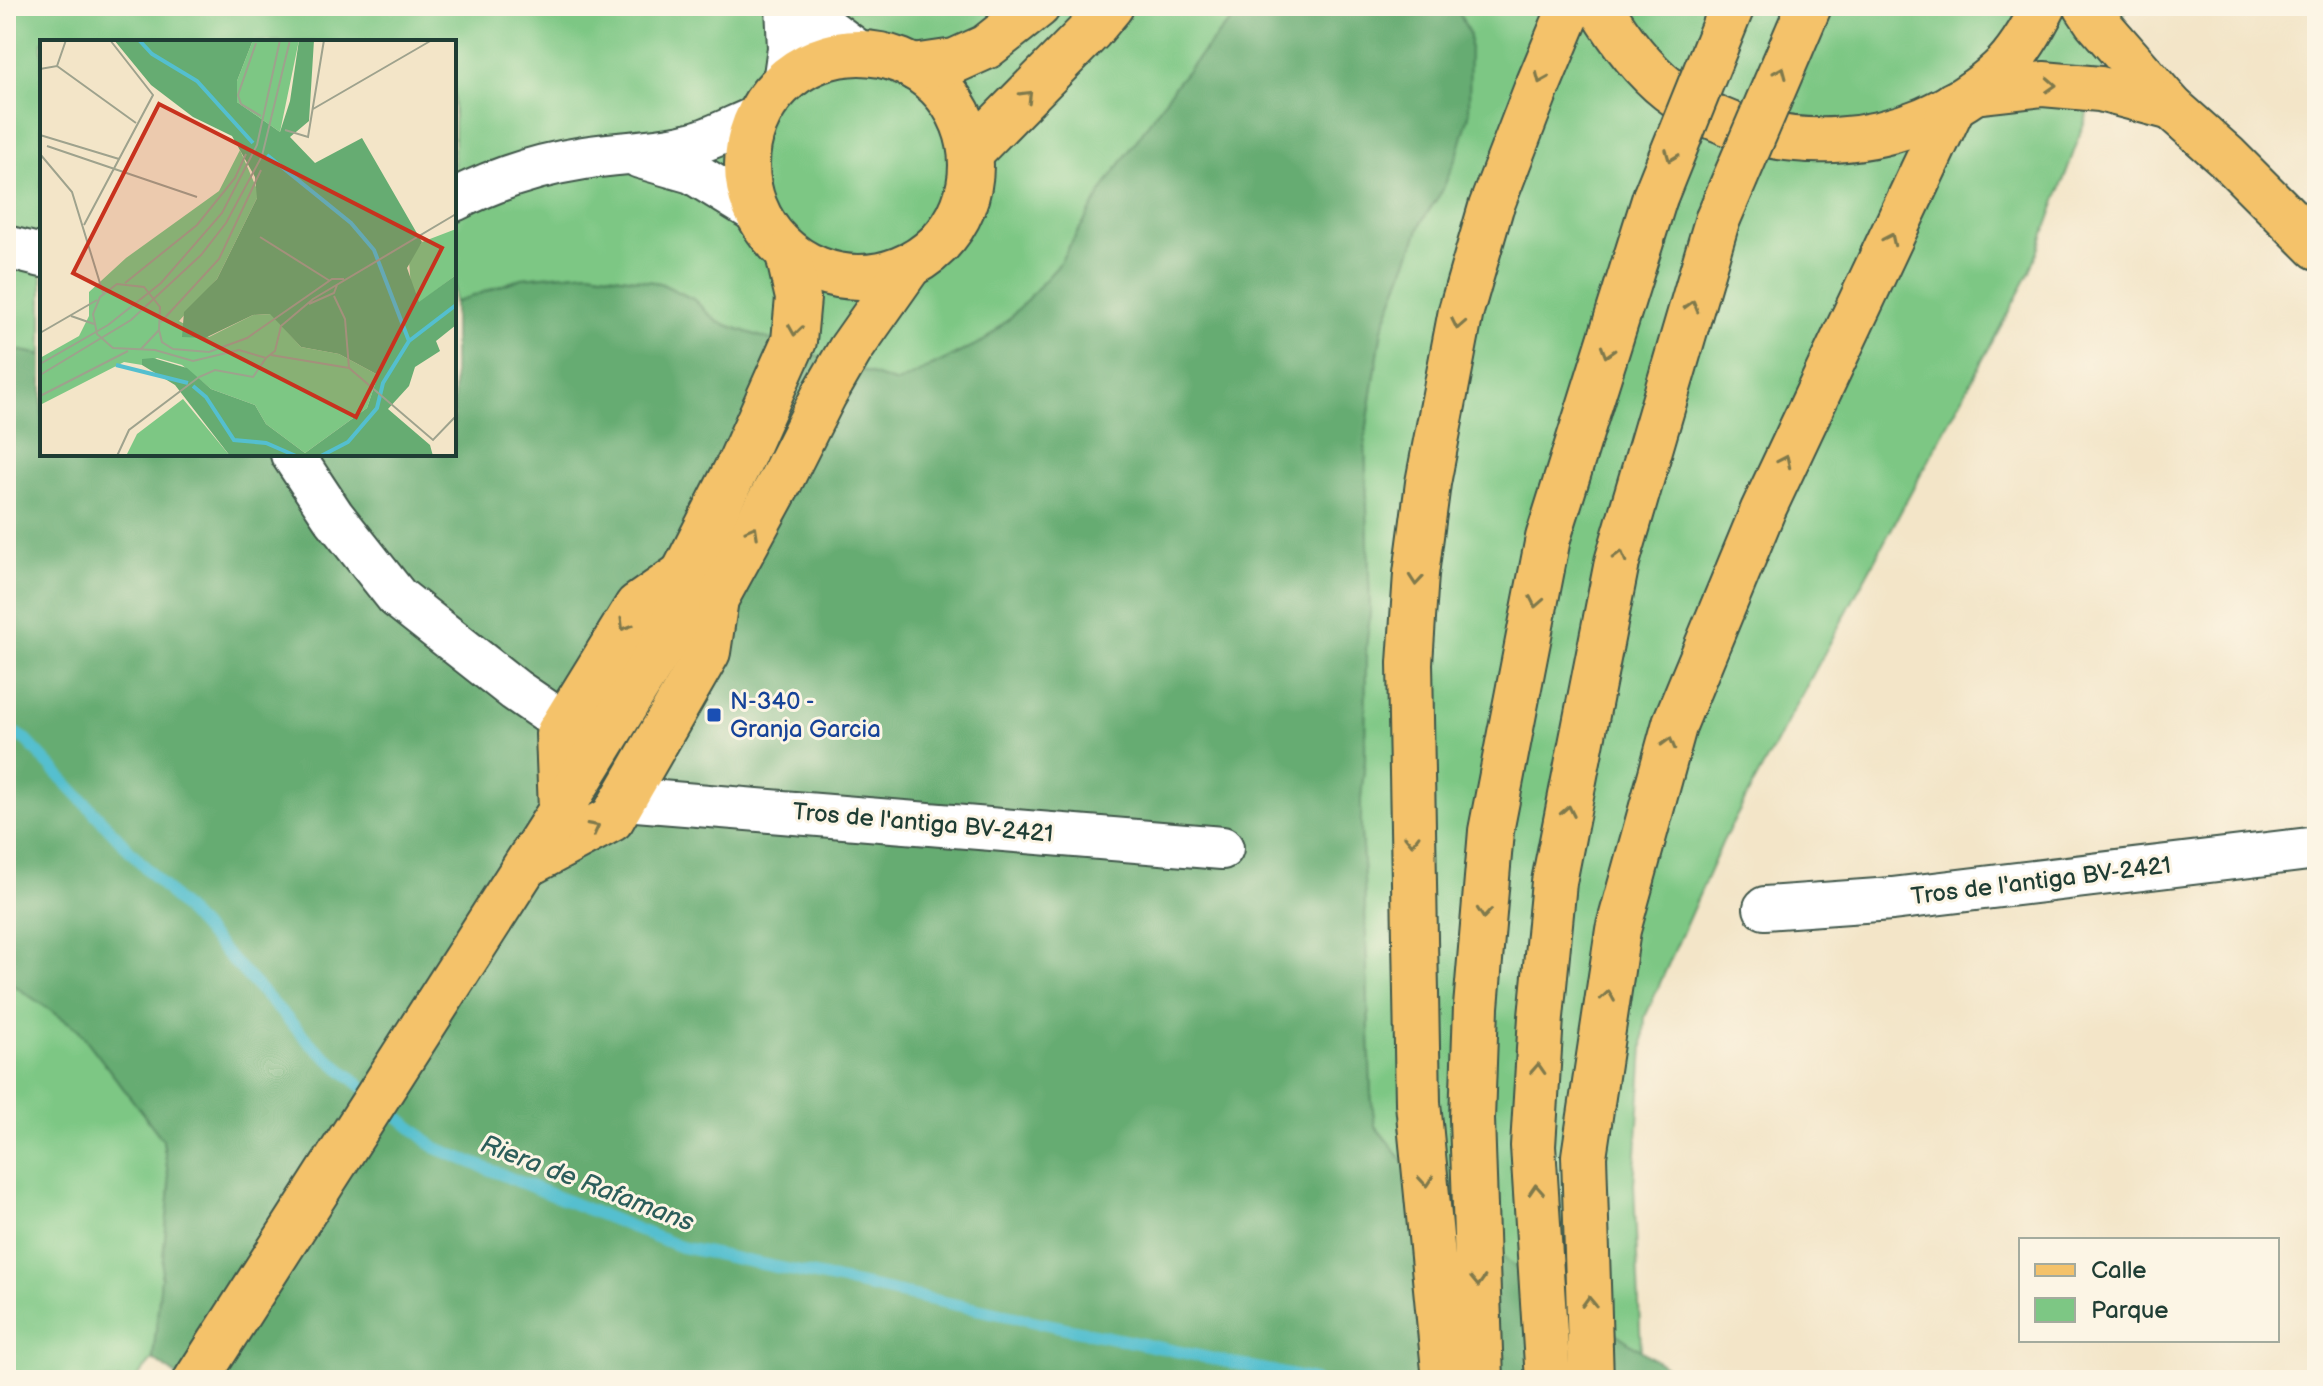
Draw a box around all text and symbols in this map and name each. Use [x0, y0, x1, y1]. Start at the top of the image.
inset map [40, 40, 456, 456]
one-way arrow [1771, 66, 1787, 80]
one-way arrow [1534, 70, 1550, 84]
one-way arrow [2045, 76, 2058, 93]
one-way arrow [1017, 91, 1032, 105]
one-way arrow [1664, 148, 1681, 162]
one-way arrow [1880, 232, 1896, 247]
one-way arrow [1683, 300, 1699, 314]
one-way arrow [1450, 317, 1467, 330]
one-way arrow [787, 323, 804, 337]
one-way arrow [1600, 344, 1616, 358]
one-way arrow [1776, 455, 1792, 470]
one-way arrow [743, 525, 759, 540]
one-way arrow [1610, 549, 1627, 563]
one-way arrow [1408, 574, 1425, 587]
one-way arrow [1528, 594, 1545, 608]
one-way arrow [620, 616, 635, 631]
place label: N-340 - Granja Garcia [730, 687, 881, 744]
marker: N-340 - Granja Garcia [705, 706, 723, 724]
one-way arrow [1660, 737, 1677, 751]
street label: Tros de l'antiga BV-2421 [791, 797, 1055, 849]
one-way arrow [1559, 804, 1576, 817]
one-way arrow [586, 823, 601, 838]
one-way arrow [1404, 834, 1421, 847]
street label: Tros de l'antiga BV-2421 [1909, 851, 2173, 911]
one-way arrow [1476, 907, 1493, 920]
one-way arrow [1599, 989, 1616, 1002]
one-way arrow [1529, 1062, 1546, 1075]
water label: Riera de Rafamans [476, 1129, 698, 1239]
one-way arrow [1417, 1175, 1434, 1188]
one-way arrow [1528, 1183, 1545, 1196]
legend [2019, 1238, 2279, 1342]
text: Calle [2091, 1256, 2146, 1285]
one-way arrow [1469, 1275, 1486, 1288]
one-way arrow [1580, 1295, 1597, 1308]
text: Parque [2091, 1296, 2169, 1325]

